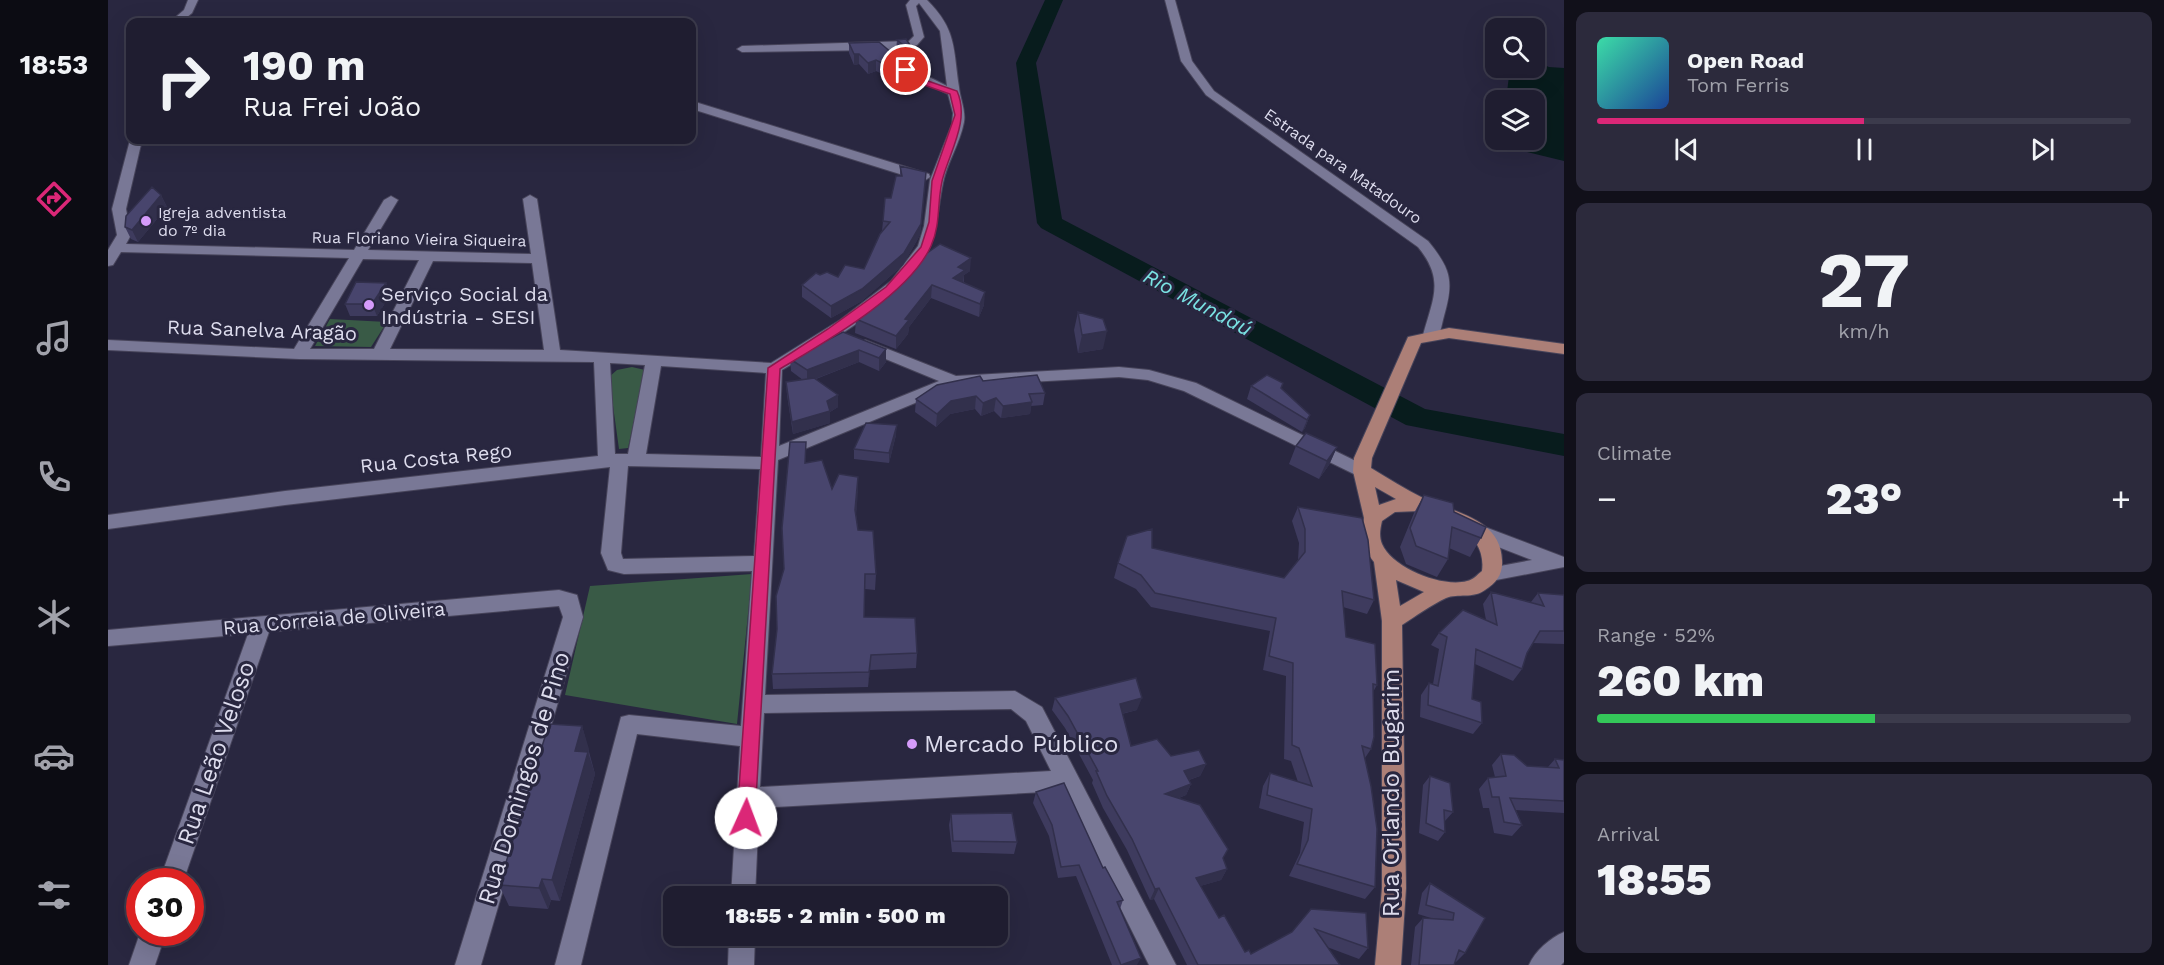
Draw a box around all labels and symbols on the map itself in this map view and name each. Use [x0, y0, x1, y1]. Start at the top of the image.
pin [880, 44, 931, 95]
street label: Estrada para Matadouro [1261, 104, 1425, 228]
place label: Igreja adventista do 7º dia [158, 203, 287, 240]
marker: Igreja adventista do 7º dia [139, 214, 153, 228]
street label: Rua Floriano Vieira Siqueira [311, 228, 527, 250]
water label: Rio Mundaú [1140, 263, 1256, 341]
place label: Serviço Social da Indústria - SESI [381, 282, 548, 329]
marker: Serviço Social da Indústria - SESI [362, 298, 376, 312]
street label: Rua Sanelva Aragão [167, 315, 357, 345]
street label: Rua Costa Rego [359, 438, 513, 478]
street label: Rua Correia de Oliveira [222, 596, 446, 640]
street label: Rua Domingos de Pino [472, 648, 576, 908]
street label: Rua Leão Veloso [172, 658, 260, 848]
street label: Rua Orlando Bugarim [1377, 669, 1405, 917]
place label: Mercado Público [924, 730, 1118, 758]
marker: Mercado Público [905, 737, 919, 751]
position arrow [714, 786, 778, 850]
speed limit sign: 30 [126, 868, 204, 946]

